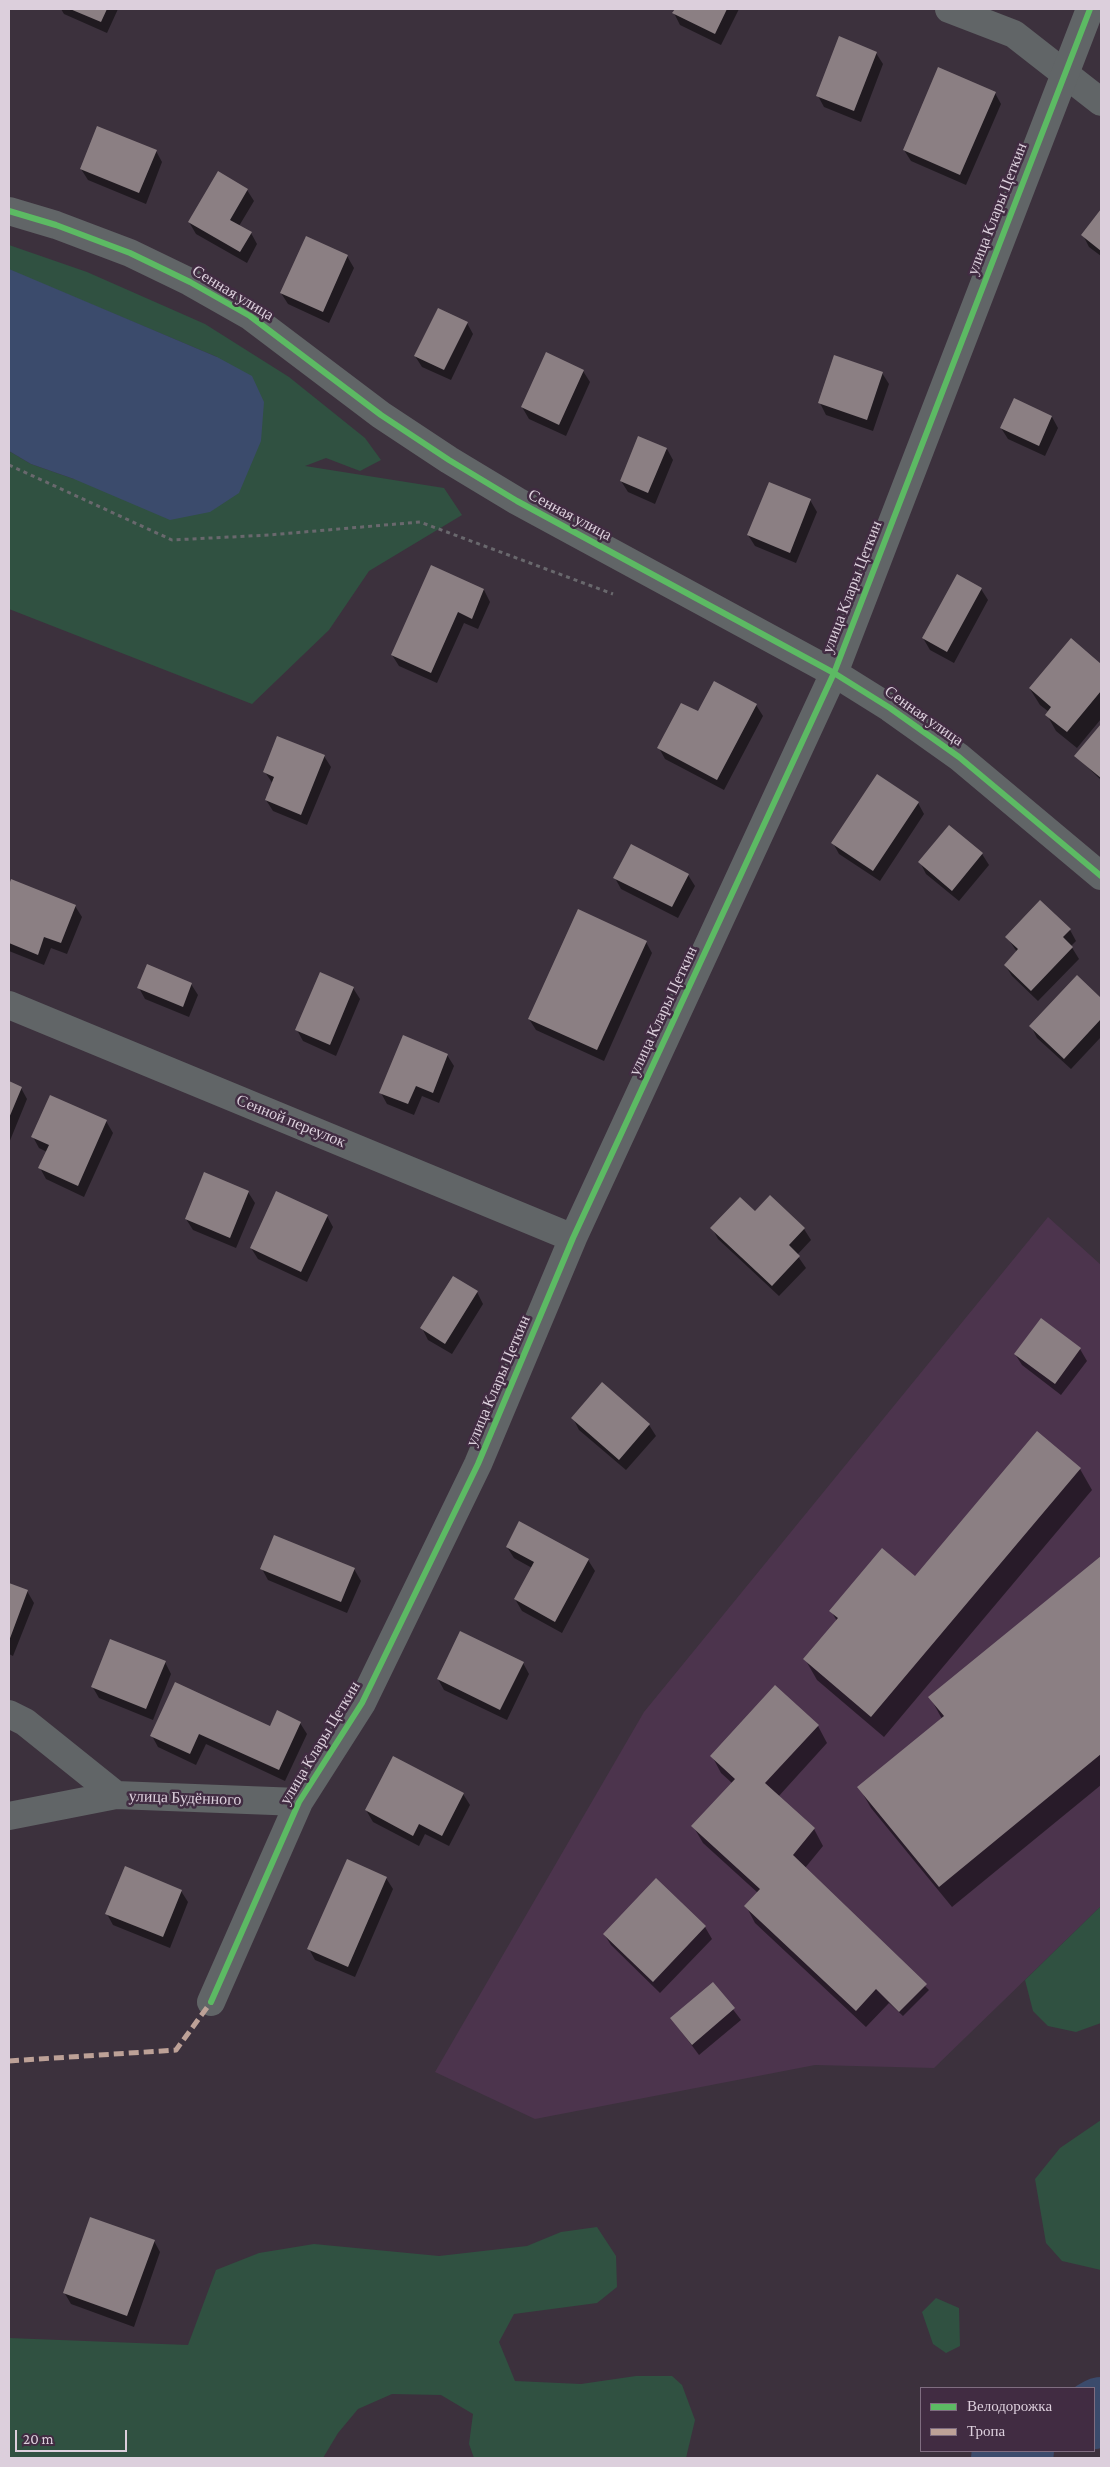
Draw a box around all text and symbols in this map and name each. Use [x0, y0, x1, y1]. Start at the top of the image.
street label: улица Клары Цеткин [963, 140, 1031, 278]
street label: Сенная улица [189, 261, 277, 325]
street label: Сенная улица [525, 485, 615, 545]
street label: улица Клары Цеткин [818, 518, 886, 656]
street label: Сенная улица [881, 682, 967, 750]
street label: улица Клары Цеткин [625, 943, 701, 1079]
street label: Сенной переулок [234, 1090, 348, 1152]
street label: улица Клары Цеткин [462, 1313, 534, 1449]
street label: улица Клары Цеткин [276, 1678, 364, 1808]
street label: улица Будённого [128, 1786, 242, 1810]
legend [920, 2387, 1095, 2452]
text: Велодорожка [967, 2398, 1052, 2414]
scale bar [18, 2420, 130, 2452]
text: Тропа [967, 2423, 1005, 2439]
text: 20 m [23, 2431, 54, 2447]

